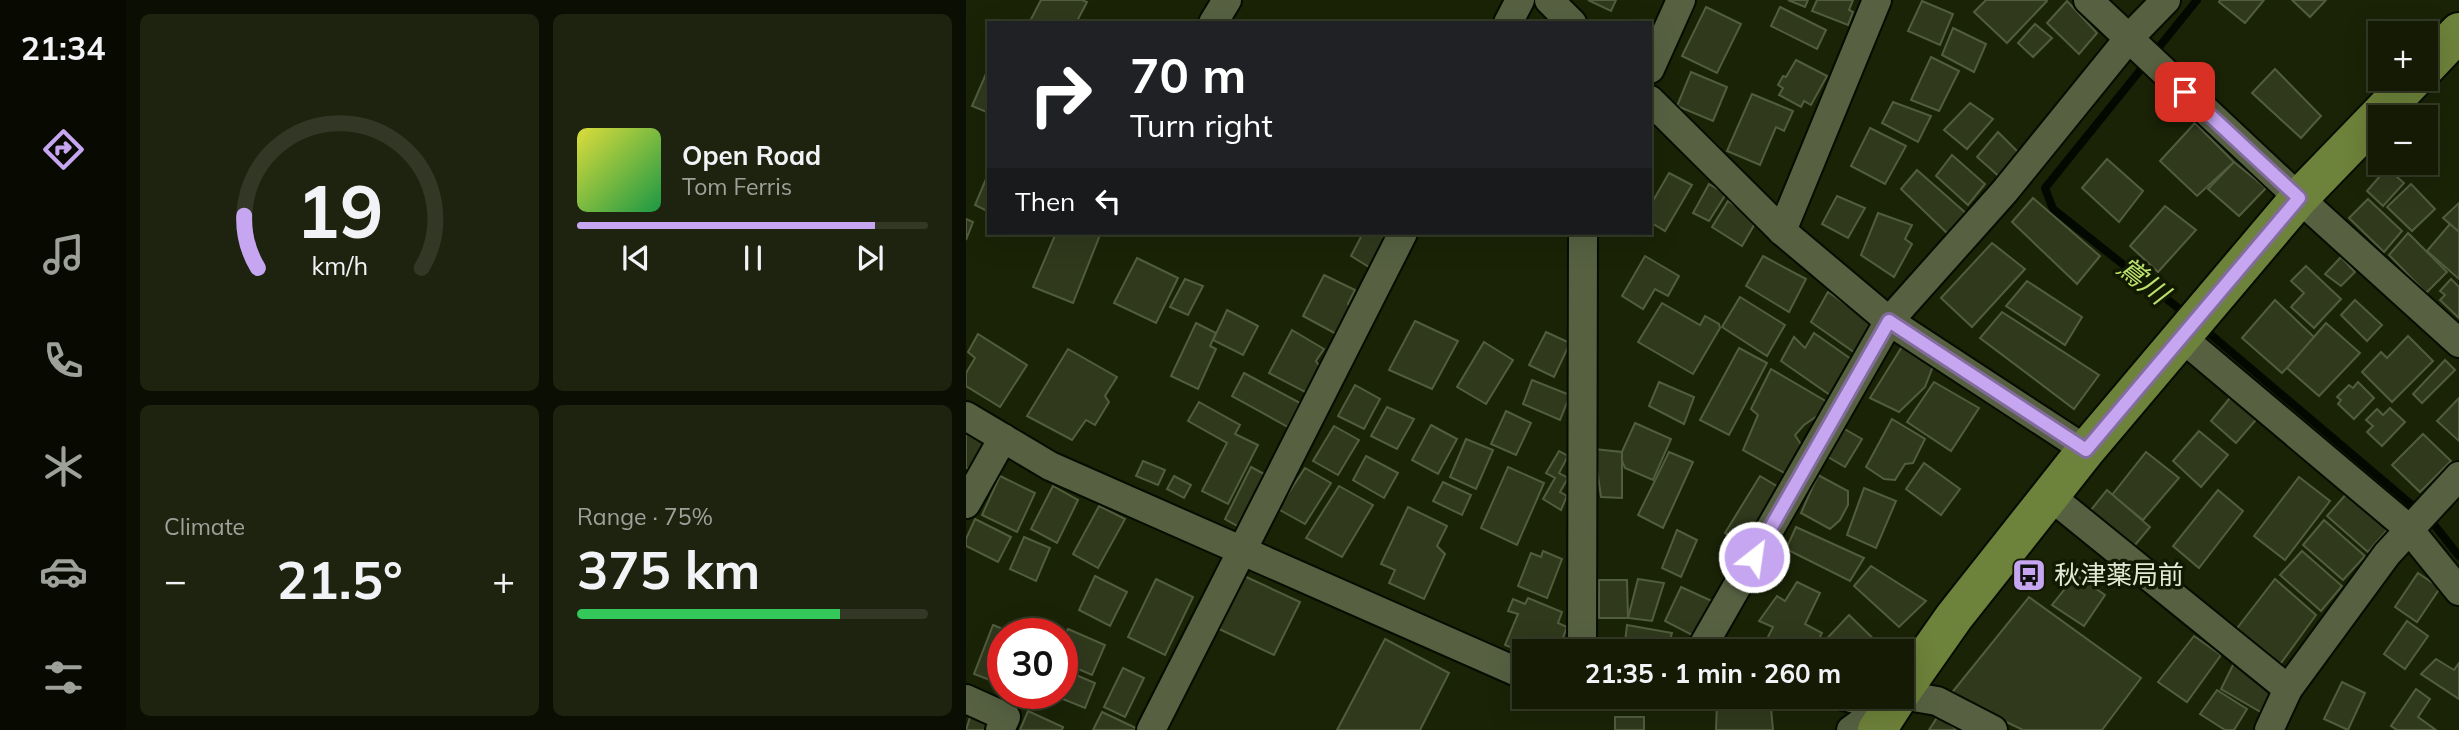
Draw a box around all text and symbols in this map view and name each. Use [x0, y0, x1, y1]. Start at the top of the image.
map controls [2368, 21, 2438, 175]
button: + [2368, 21, 2438, 91]
text: 21:34 [21, 28, 105, 68]
text: 70 m [1130, 44, 1246, 105]
icon: right [1015, 49, 1106, 140]
pin [2155, 62, 2215, 122]
icon: arrive [2166, 73, 2204, 111]
text: Turn right [1130, 105, 1273, 145]
button: − [2368, 105, 2438, 175]
icon: directions [39, 125, 88, 174]
text: Open Road [682, 139, 821, 172]
text: 19 [296, 166, 383, 257]
text: Tom Ferris [682, 172, 792, 201]
icon: left [1089, 182, 1127, 220]
text: Then [1015, 185, 1075, 218]
icon: music [39, 230, 88, 279]
icon: previous [617, 239, 655, 277]
icon: pause [734, 239, 772, 277]
icon: next [851, 239, 889, 277]
water label: 鴬川 [2110, 249, 2179, 312]
text: km/h [311, 250, 368, 281]
icon: phone [39, 336, 88, 385]
icon: climate [39, 442, 88, 491]
text: Range · 75% [577, 502, 713, 531]
text: Climate [164, 512, 245, 541]
position arrow [1717, 520, 1791, 594]
text: 375 km [577, 537, 760, 602]
icon: car [39, 547, 88, 596]
text: 21.5° [276, 547, 403, 612]
text: − [164, 556, 187, 604]
text: + [492, 556, 515, 604]
bus stop icon: 秋津薬局前 [2010, 556, 2048, 594]
place label: 秋津薬局前 [2054, 558, 2184, 591]
speed limit sign: 30 [987, 618, 1078, 709]
icon: filters [39, 653, 88, 702]
text: 21:35 · 1 min · 260 m [1585, 657, 1841, 690]

